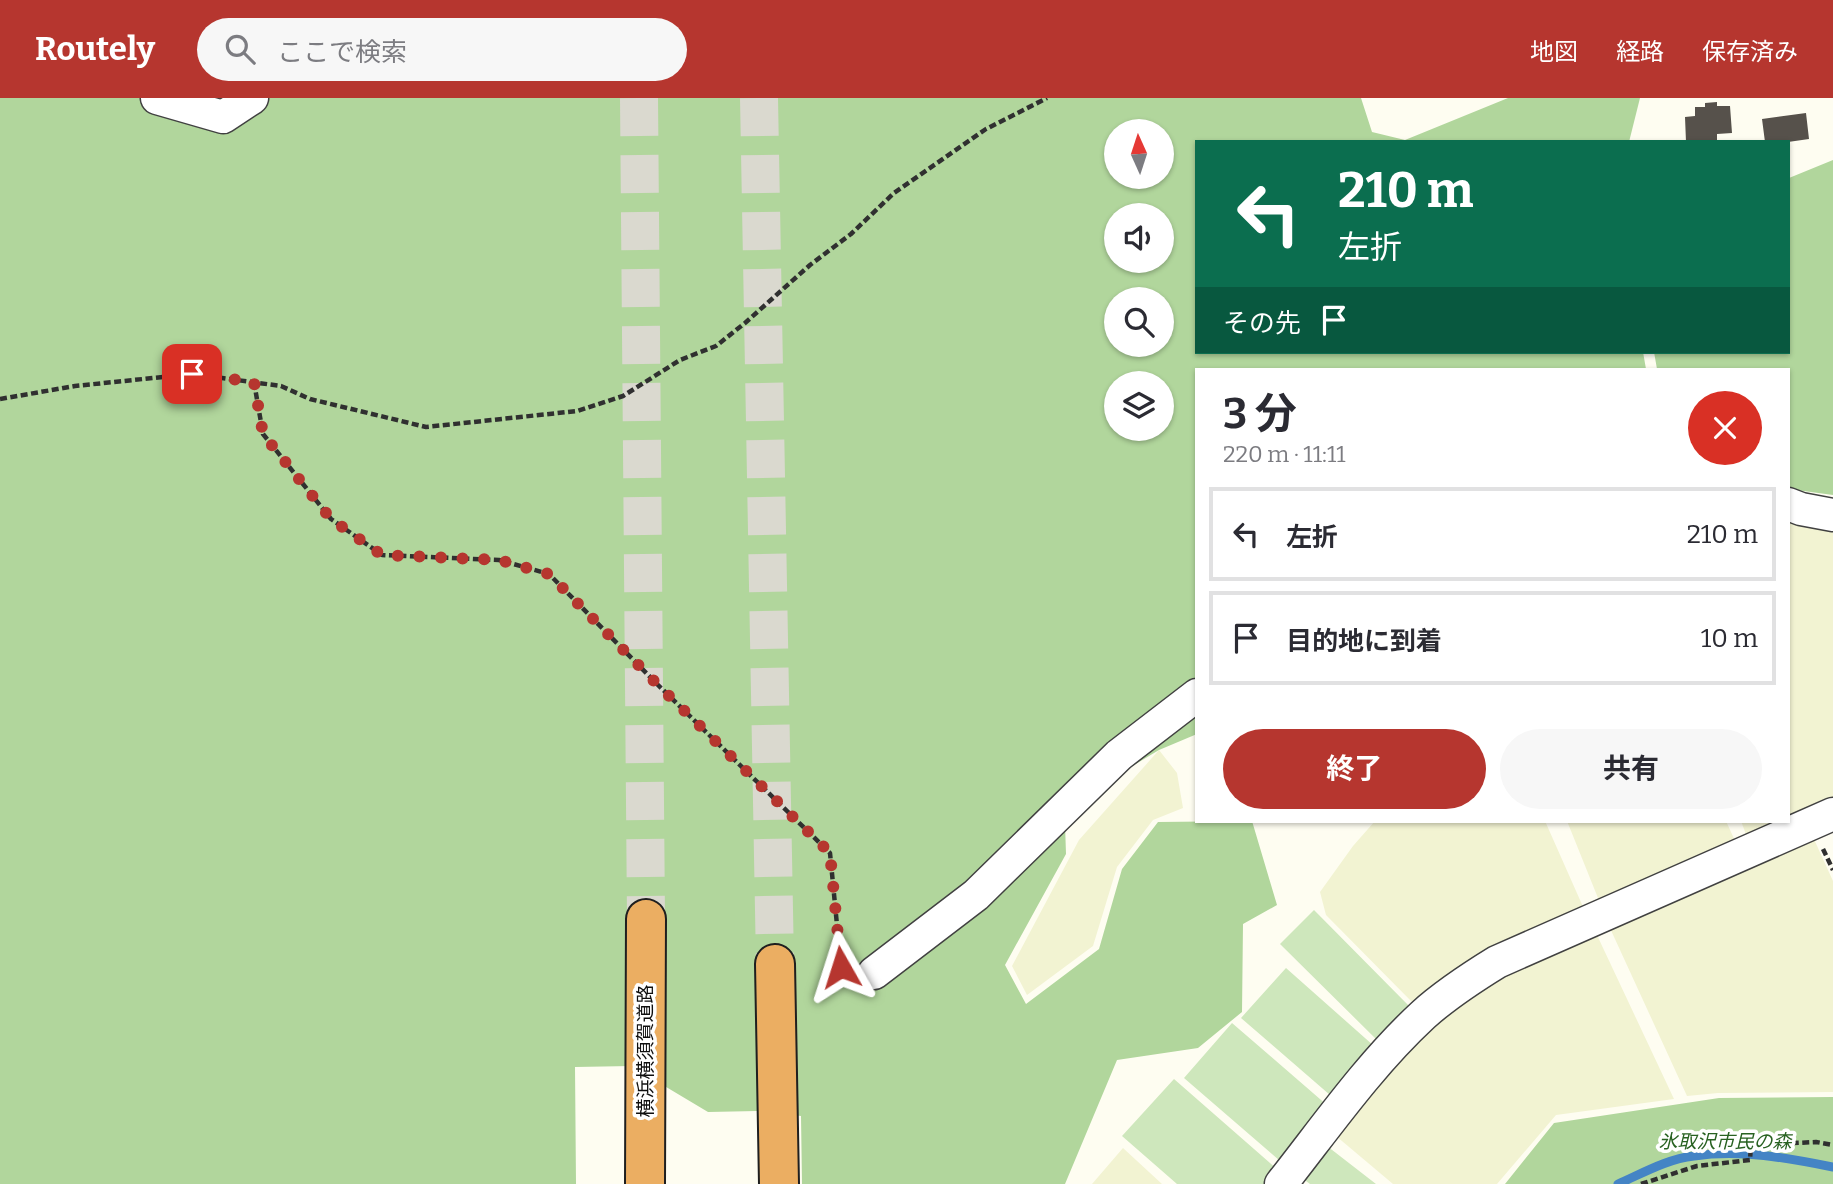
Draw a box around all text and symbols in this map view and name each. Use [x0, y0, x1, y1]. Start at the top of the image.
search box [197, 18, 687, 81]
text: Routely [35, 29, 155, 69]
icon: search [221, 30, 259, 68]
text: ここで検索 [277, 37, 407, 68]
text: 地図 [1530, 38, 1578, 66]
text: 経路 [1616, 38, 1664, 66]
text: 保存済み [1702, 38, 1798, 66]
north arrow [1104, 119, 1174, 189]
map controls [1104, 119, 1174, 441]
text: 210 m [1338, 161, 1473, 220]
icon: left [1223, 168, 1314, 259]
button: sound [1104, 203, 1174, 273]
text: 左折 [1338, 228, 1402, 266]
button: search [1104, 287, 1174, 357]
icon: arrive [1315, 301, 1353, 339]
text: その先 [1223, 308, 1301, 339]
pin [162, 344, 222, 404]
icon: arrive [173, 355, 211, 393]
button: layers [1104, 371, 1174, 441]
text: 3 分 [1223, 389, 1297, 439]
button: close [1688, 391, 1762, 465]
text: 220 m · 11:11 [1223, 440, 1346, 468]
icon: left [1227, 515, 1265, 553]
text: 210 m [1687, 519, 1758, 550]
text: 左折 [1286, 522, 1338, 553]
icon: arrive [1227, 619, 1265, 657]
text: 10 m [1701, 623, 1758, 654]
text: 目的地に到着 [1286, 626, 1442, 657]
button: 終了 [1223, 729, 1486, 809]
button: 共有 [1500, 729, 1762, 809]
position arrow [804, 930, 878, 1004]
street label: 横浜横須賀道路 [634, 984, 657, 1118]
park label: 氷取沢市民の森 [1658, 1130, 1793, 1153]

